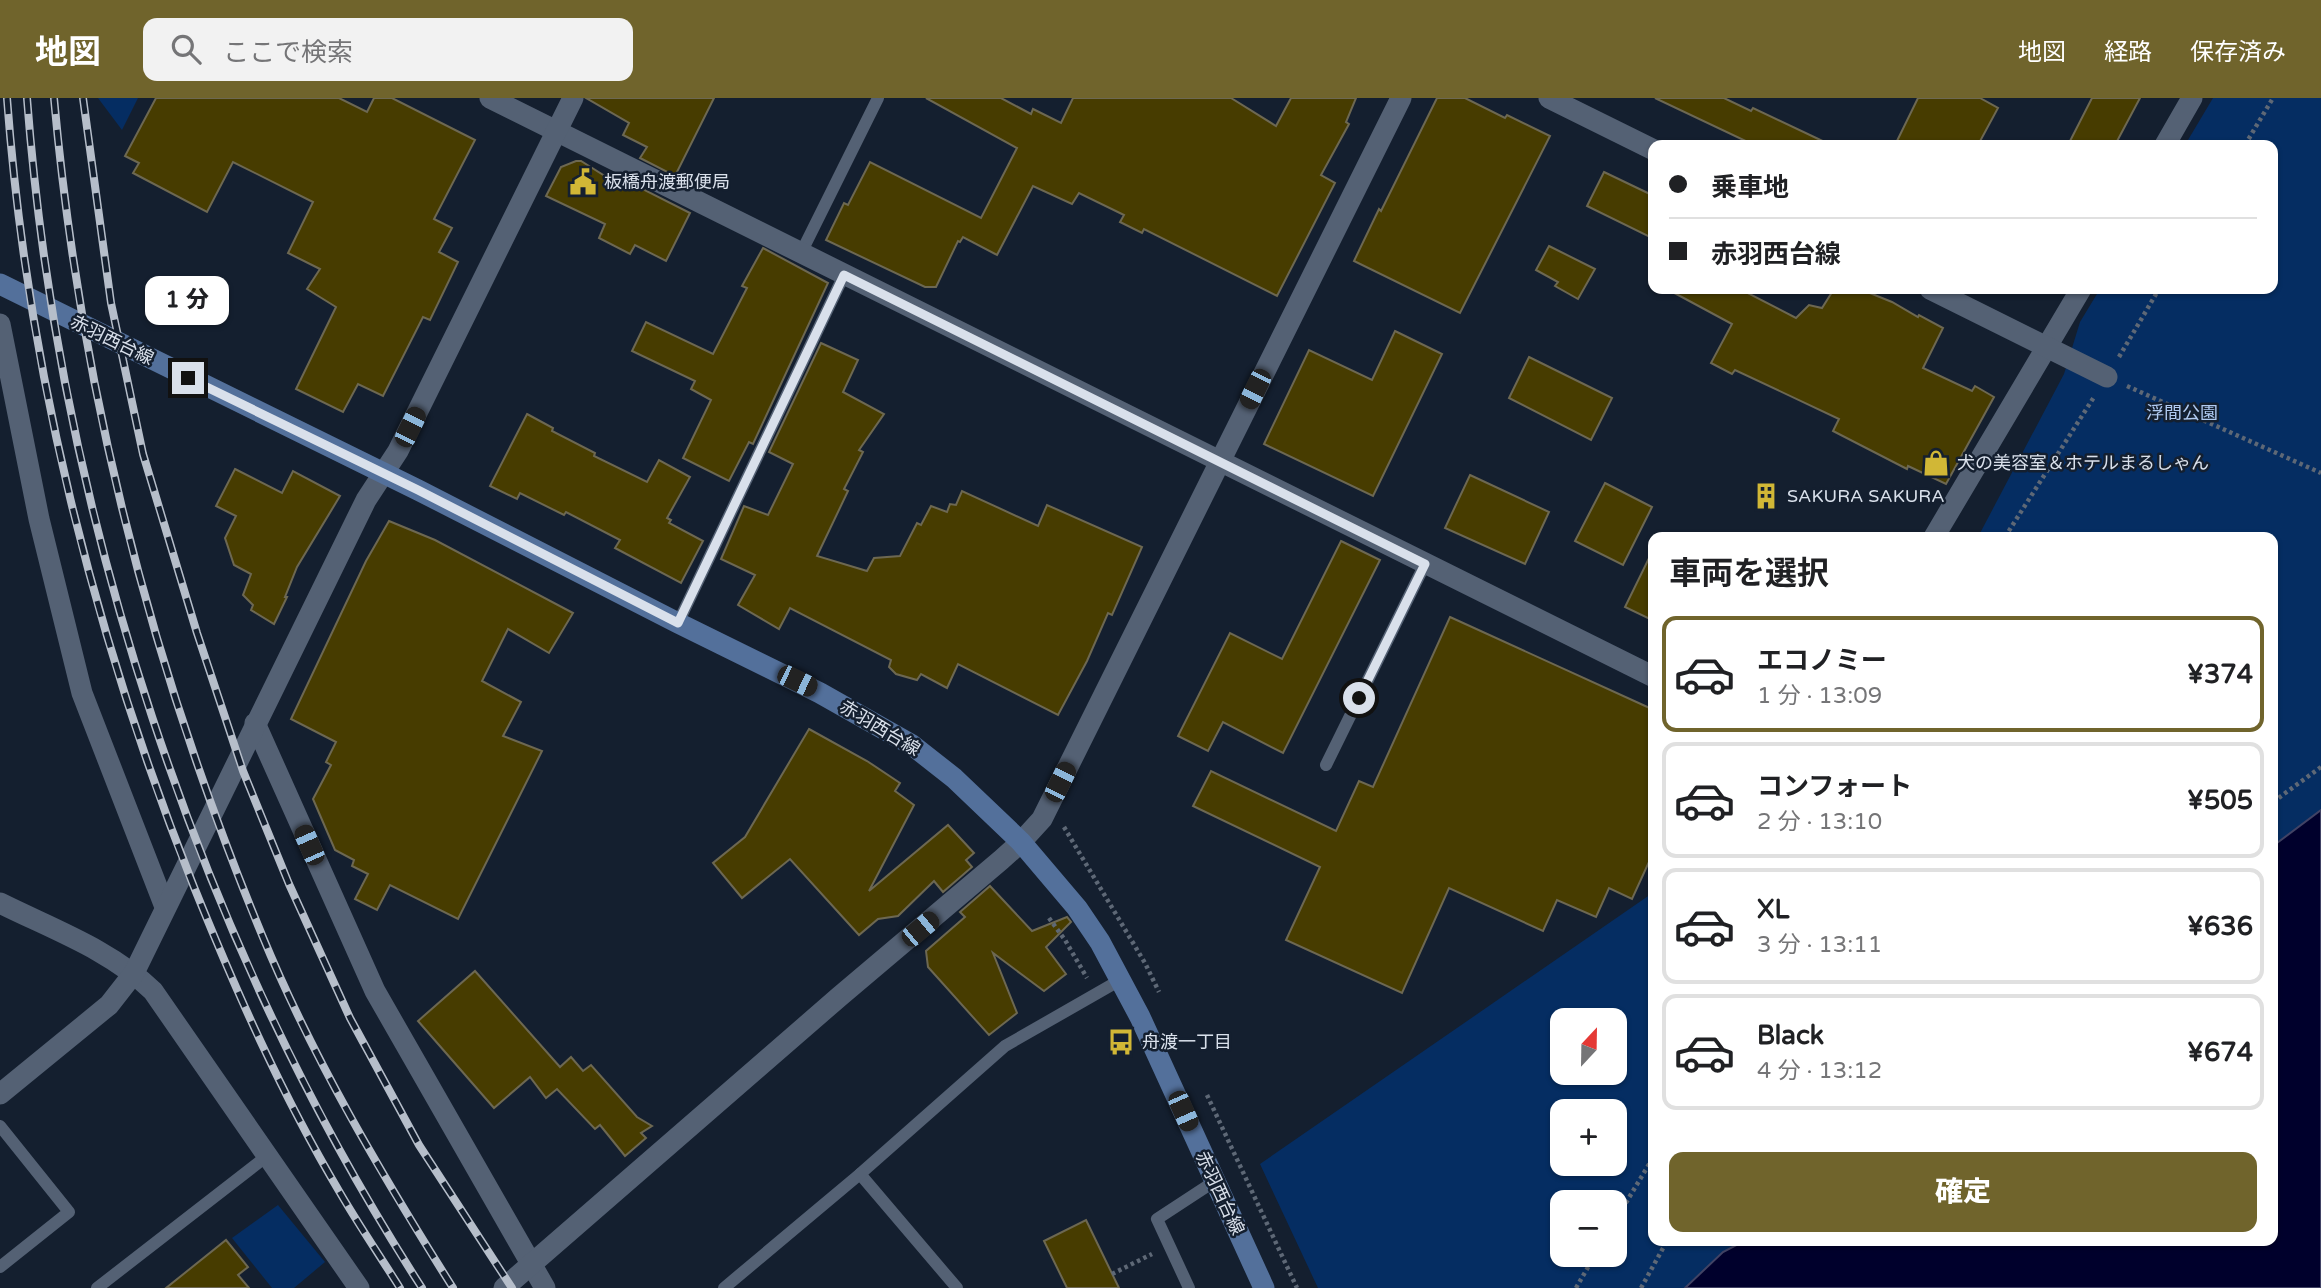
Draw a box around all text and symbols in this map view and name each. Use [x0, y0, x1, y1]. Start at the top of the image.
search box [143, 18, 633, 81]
icon: search [167, 30, 205, 68]
text: 地図 [35, 33, 101, 72]
text: ここで検索 [223, 37, 353, 68]
text: 地図 [2018, 38, 2066, 67]
text: 経路 [2104, 38, 2152, 67]
text: 保存済み [2190, 38, 2286, 67]
public building icon: 板橋舟渡郵便局 [568, 167, 598, 197]
place label: 板橋舟渡郵便局 [604, 171, 730, 193]
text: 乗車地 [1711, 172, 1789, 203]
text: 赤羽西台線 [1711, 239, 1841, 270]
callout: 1 分 [146, 276, 230, 326]
text: 1 分 [165, 286, 209, 314]
street label: 赤羽西台線 [67, 310, 157, 370]
route end [172, 362, 204, 394]
car [1237, 366, 1274, 412]
park label: 浮間公園 [2146, 402, 2218, 424]
car [392, 404, 429, 450]
shop icon: 犬の美容室＆ホテルまるしゃん [1921, 448, 1951, 478]
place label: 犬の美容室＆ホテルまるしゃん [1957, 452, 2209, 474]
building icon: SAKURA SAKURA [1751, 481, 1781, 511]
place label: SAKURA SAKURA [1787, 485, 1945, 507]
text: 車両を選択 [1669, 555, 1829, 593]
icon: car [1673, 643, 1736, 706]
text: エコノミー [1757, 645, 1887, 676]
text: ¥374 [2187, 659, 2253, 690]
car [774, 662, 821, 700]
route start [1343, 682, 1375, 714]
text: 1 分 · 13:09 [1757, 682, 1882, 710]
street label: 赤羽西台線 [836, 695, 924, 761]
car [1042, 759, 1079, 805]
icon: car [1673, 769, 1736, 832]
text: コンフォート [1757, 771, 1912, 802]
text: ¥505 [2187, 785, 2253, 816]
text: 2 分 · 13:10 [1757, 808, 1882, 836]
car [291, 822, 328, 868]
text: XL [1757, 894, 1789, 925]
icon: car [1673, 895, 1736, 958]
car [898, 907, 943, 951]
text: ¥636 [2187, 911, 2253, 942]
text: 3 分 · 13:11 [1757, 931, 1882, 959]
north arrow [1550, 1008, 1628, 1085]
map controls [1550, 1008, 1627, 1267]
text: Black [1757, 1020, 1824, 1051]
icon: car [1673, 1021, 1736, 1084]
bus stop icon: 舟渡一丁目 [1106, 1027, 1136, 1057]
place label: 舟渡一丁目 [1142, 1031, 1232, 1053]
text: ¥674 [2187, 1037, 2253, 1068]
text: 4 分 · 13:12 [1757, 1057, 1882, 1085]
car [1165, 1088, 1202, 1134]
button: + [1550, 1099, 1627, 1176]
street label: 赤羽西台線 [1191, 1148, 1249, 1238]
button: 確定 [1669, 1152, 2257, 1232]
button: − [1550, 1190, 1627, 1267]

